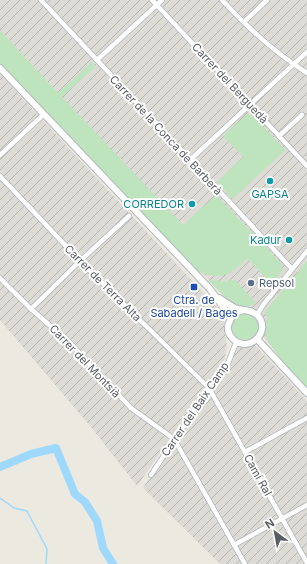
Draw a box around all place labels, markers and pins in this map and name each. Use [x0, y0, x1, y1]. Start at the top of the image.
marker: GAPSA [265, 176, 275, 186]
place label: GAPSA [251, 187, 289, 201]
place label: CORREDOR [123, 197, 184, 211]
marker: CORREDOR [187, 199, 197, 209]
place label: Kadur [250, 233, 281, 247]
marker: Kadur [284, 235, 294, 245]
place label: Repsol [259, 276, 294, 290]
marker: Repsol [246, 278, 256, 288]
marker: Ctra. de Sabadell / Bages [189, 282, 199, 292]
place label: Ctra. de Sabadell / Bages [150, 293, 238, 320]

